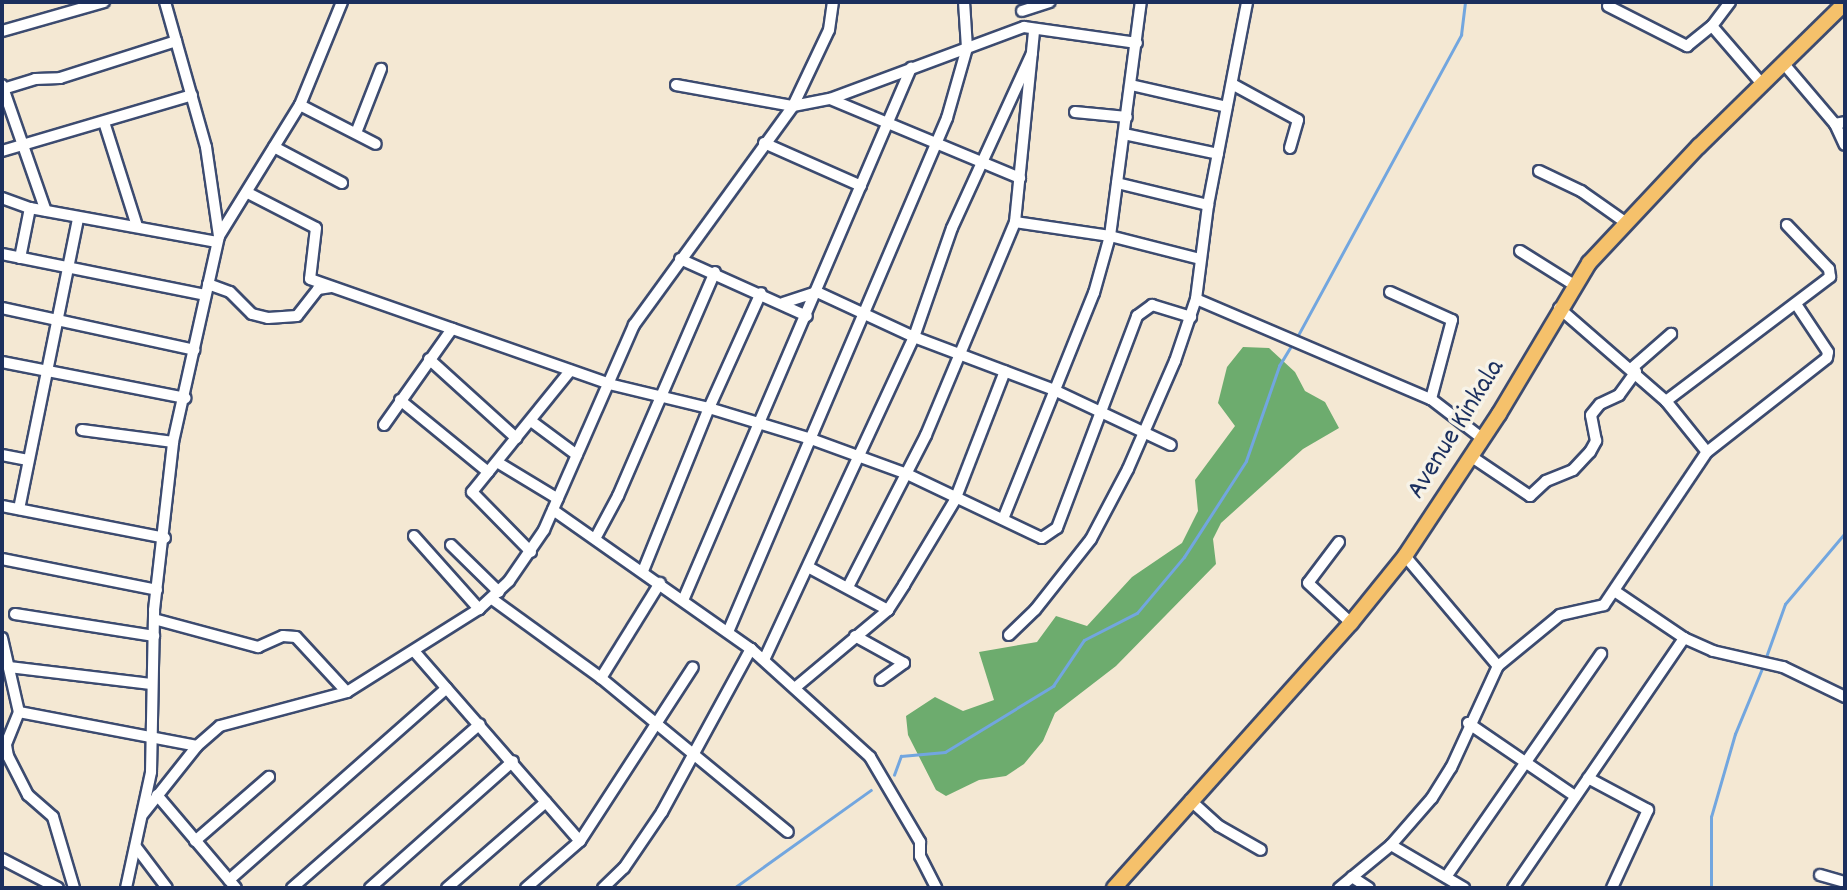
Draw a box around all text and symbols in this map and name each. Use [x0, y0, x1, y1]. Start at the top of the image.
street label: Avenue Kinkala [1401, 354, 1513, 506]

